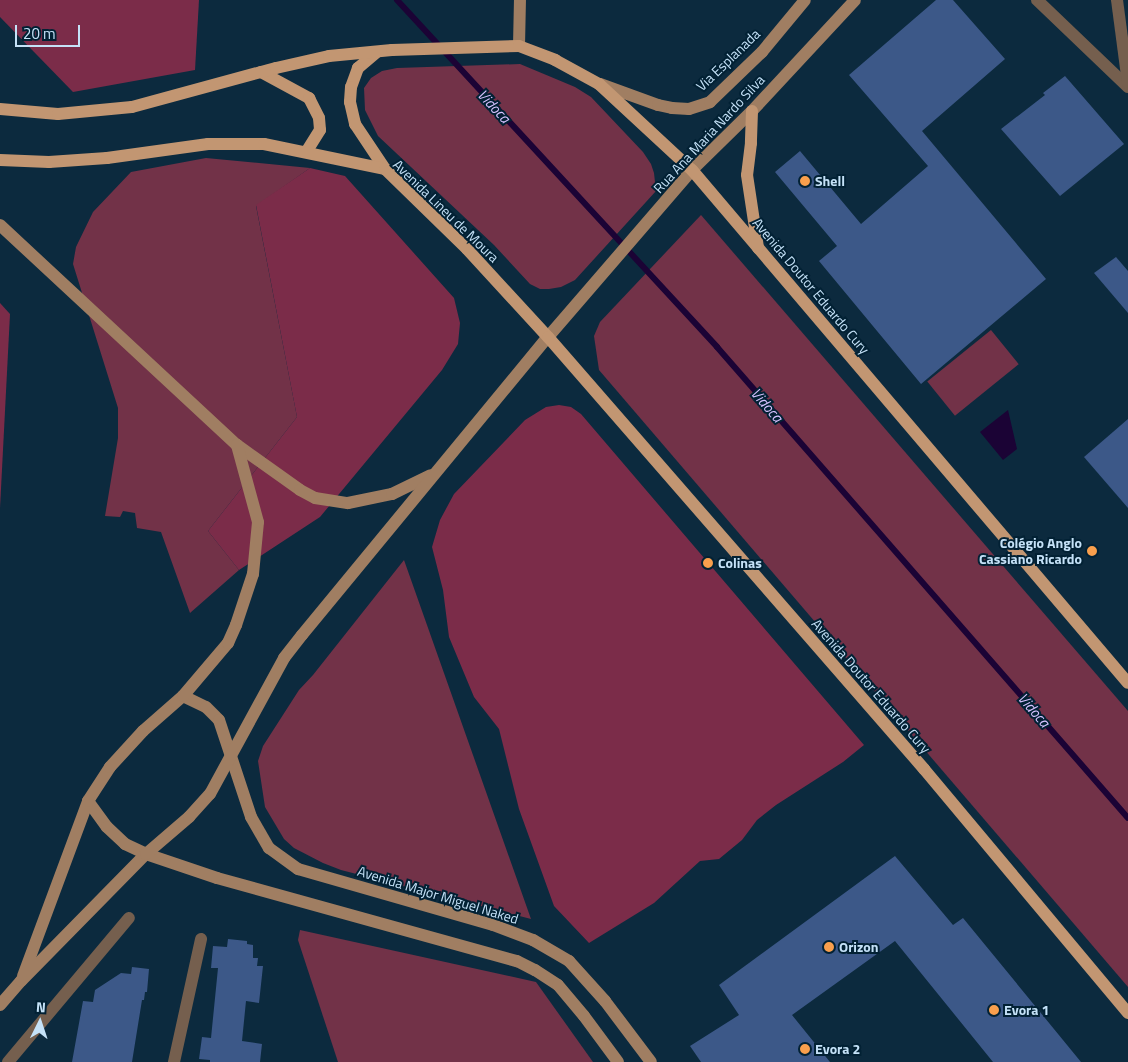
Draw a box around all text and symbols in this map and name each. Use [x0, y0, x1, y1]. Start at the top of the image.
scale bar [18, 15, 82, 47]
text: 20 m [23, 22, 56, 45]
street label: Via Esplanada [693, 25, 763, 95]
street label: Rua Ana Maria Nardo Silva [650, 71, 768, 197]
water label: Vidoca [474, 85, 514, 127]
street label: Avenida Lineu de Moura [390, 156, 502, 266]
place label: Shell [815, 173, 845, 189]
marker: Shell [799, 175, 811, 187]
street label: Avenida Doutor Eduardo Cury [749, 215, 873, 357]
water label: Vidoca [747, 384, 787, 426]
place label: Colégio Anglo Cassiano Ricardo [979, 535, 1082, 568]
marker: Colégio Anglo Cassiano Ricardo [1086, 545, 1098, 557]
place label: Colinas [718, 555, 762, 571]
marker: Colinas [702, 557, 714, 569]
street label: Avenida Doutor Eduardo Cury [808, 615, 934, 757]
water label: Vidoca [1014, 689, 1054, 731]
street label: Avenida Major Miguel Naked [356, 863, 520, 927]
place label: Orizon [839, 939, 878, 955]
marker: Orizon [823, 941, 835, 953]
text: N [36, 996, 47, 1017]
north arrow [15, 997, 65, 1047]
place label: Evora 1 [1004, 1002, 1049, 1018]
marker: Evora 1 [988, 1004, 1000, 1016]
place label: Evora 2 [815, 1041, 860, 1057]
marker: Evora 2 [799, 1043, 811, 1055]

